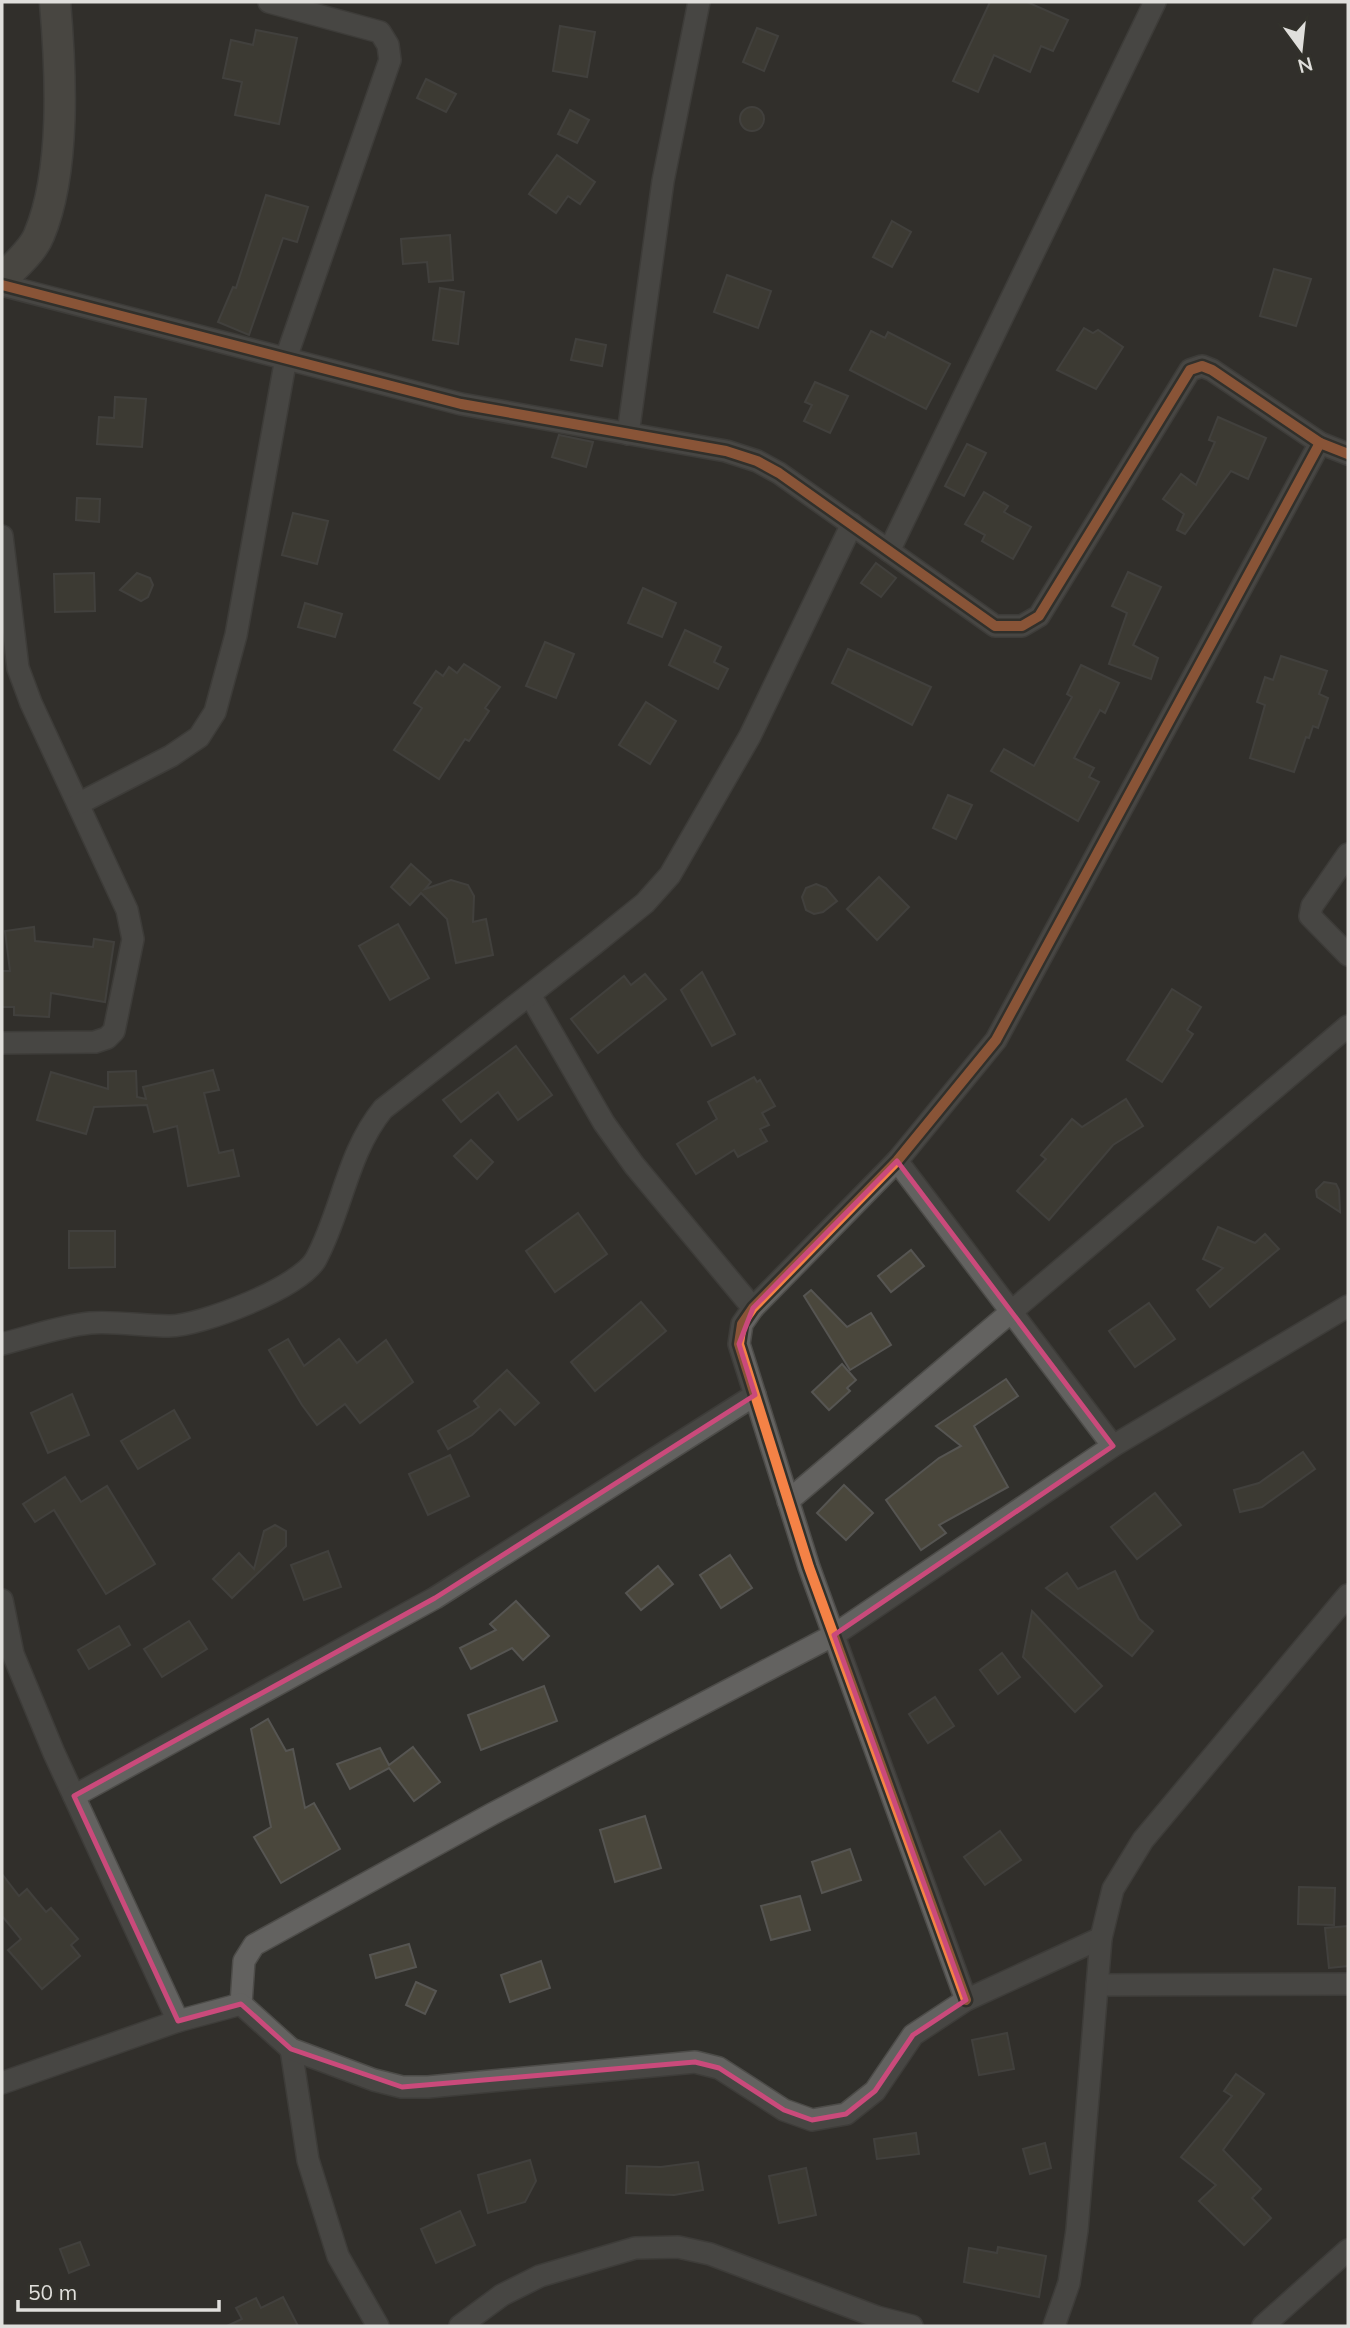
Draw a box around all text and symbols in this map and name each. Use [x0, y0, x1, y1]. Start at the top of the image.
north arrow [1266, 14, 1336, 84]
text: N [1295, 52, 1315, 79]
scale bar [18, 2268, 219, 2312]
text: 50 m [28, 2279, 77, 2305]

